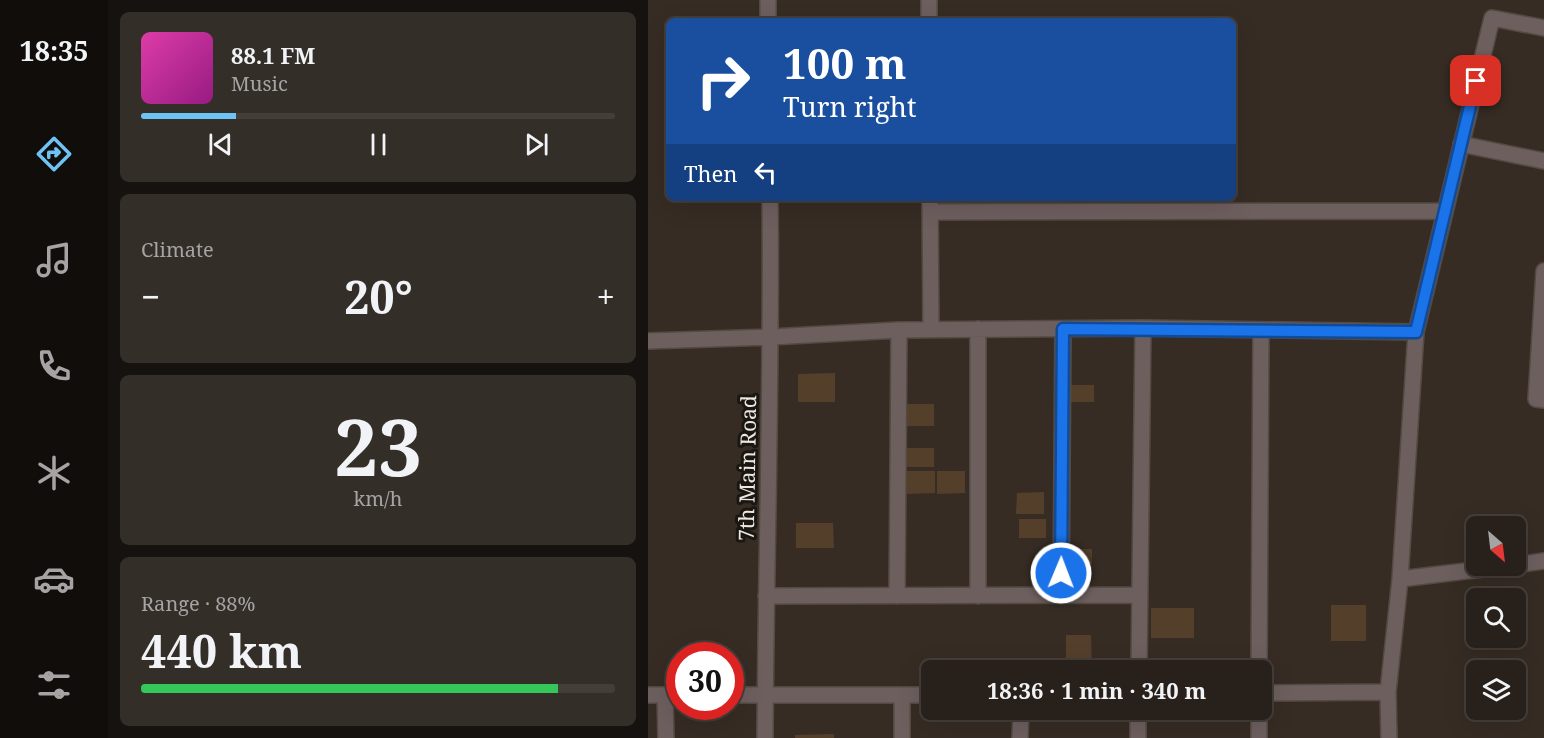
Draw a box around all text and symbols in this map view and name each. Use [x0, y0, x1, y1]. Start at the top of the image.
text: 18:35 [19, 32, 89, 69]
text: 100 m [783, 34, 907, 91]
text: 88.1 FM [231, 40, 315, 70]
icon: right [684, 42, 762, 120]
pin [1450, 55, 1501, 106]
icon: arrive [1459, 64, 1492, 97]
text: Music [231, 70, 288, 97]
text: Turn right [783, 88, 916, 125]
icon: previous [204, 128, 237, 161]
icon: pause [362, 128, 395, 161]
icon: next [520, 128, 553, 161]
icon: directions [33, 133, 75, 175]
icon: left [749, 156, 782, 189]
text: Then [684, 158, 737, 188]
text: Climate [141, 236, 214, 263]
icon: music [33, 239, 75, 281]
text: 20° [344, 266, 413, 327]
text: − [141, 274, 160, 319]
text: + [597, 274, 615, 319]
icon: phone [33, 345, 75, 387]
text: 23 [334, 393, 422, 499]
street label: 7th Main Road [732, 395, 762, 541]
icon: climate [33, 452, 75, 494]
text: km/h [353, 485, 403, 512]
north arrow [1466, 516, 1526, 576]
map controls [1466, 516, 1526, 720]
position arrow [1029, 541, 1093, 605]
icon: car [33, 558, 75, 600]
button: search [1466, 588, 1526, 648]
text: Range · 88% [141, 590, 255, 617]
text: 440 km [141, 620, 302, 681]
speed limit sign: 30 [666, 642, 744, 720]
button: layers [1466, 660, 1526, 720]
icon: filters [33, 664, 75, 706]
text: 18:36 · 1 min · 340 m [987, 675, 1206, 705]

